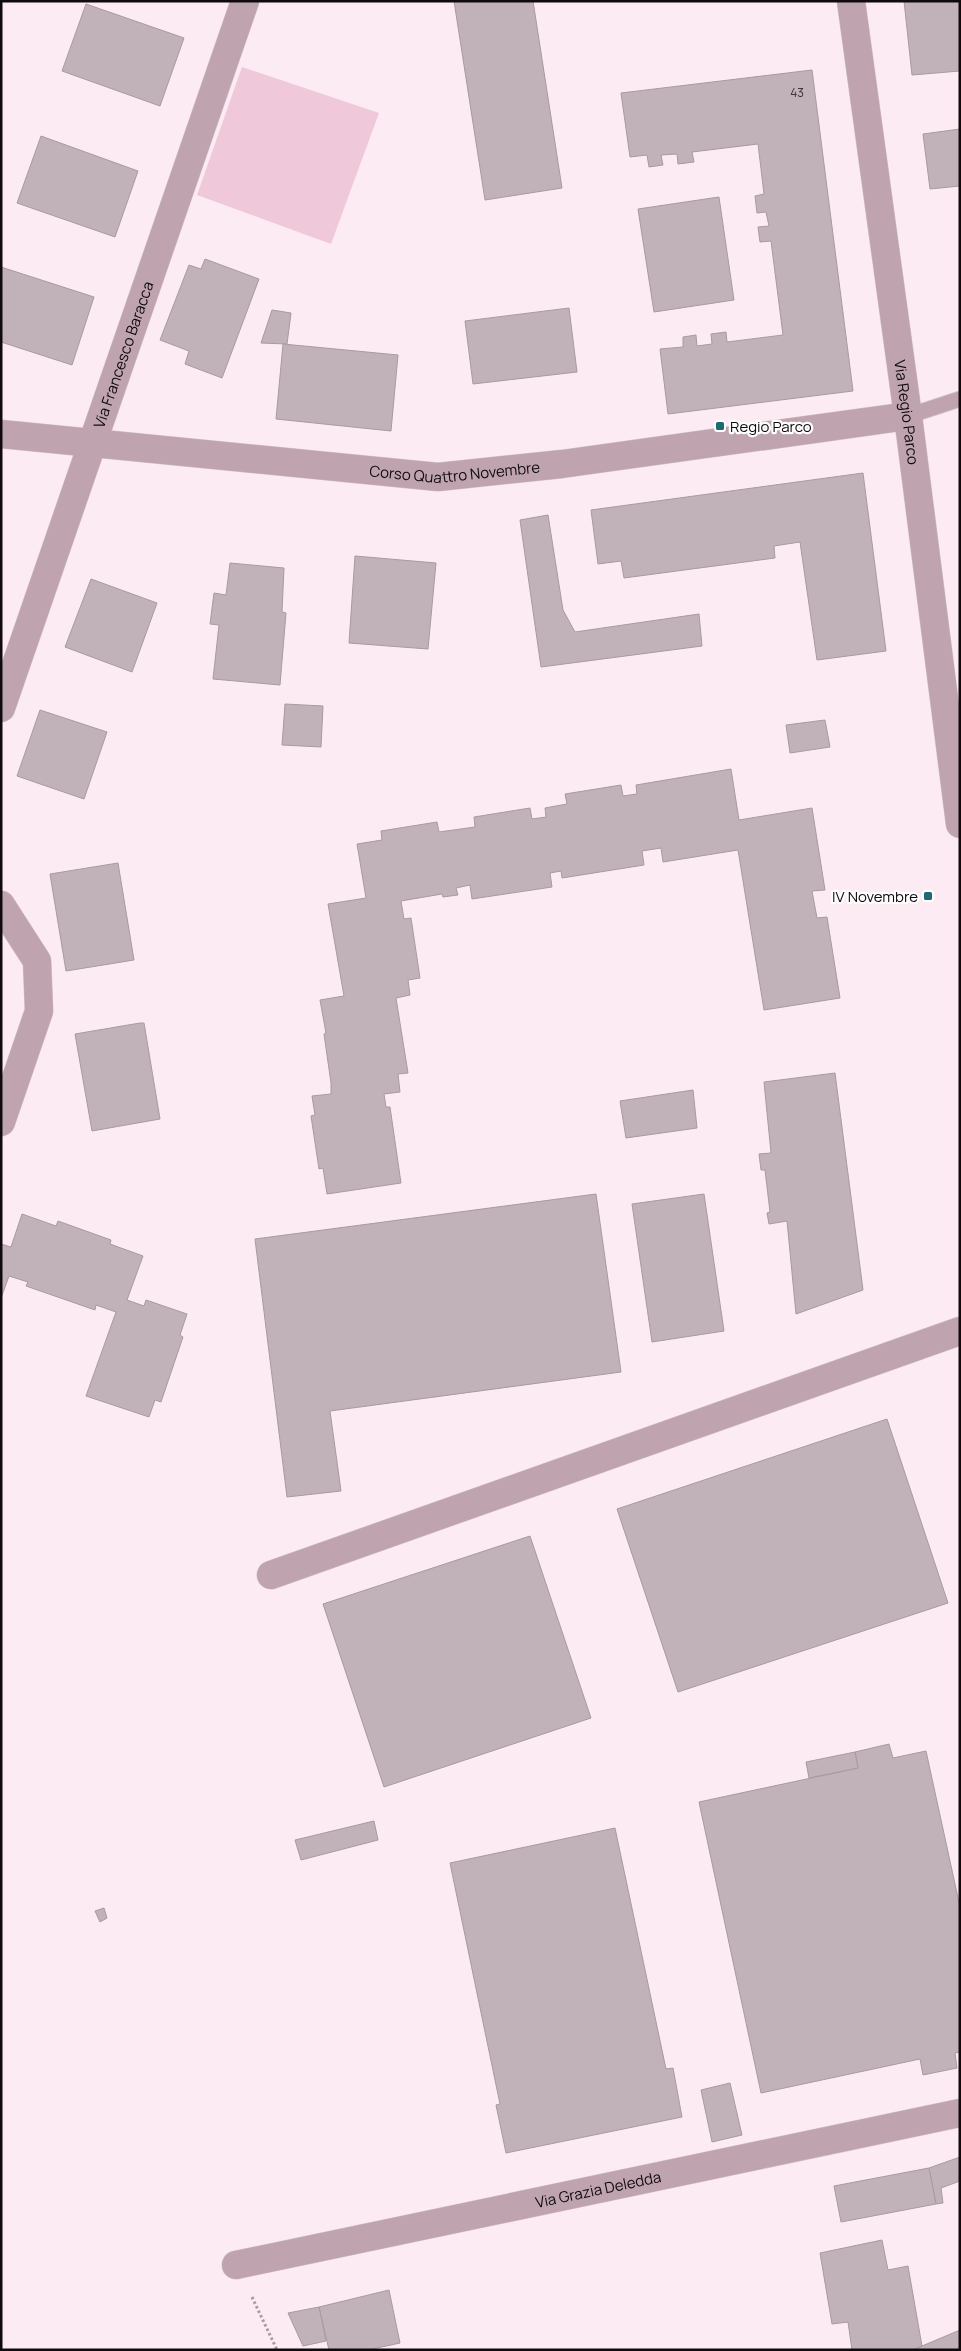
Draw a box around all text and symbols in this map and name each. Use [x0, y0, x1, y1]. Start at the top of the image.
house number: 43 [790, 84, 804, 101]
street label: Via Francesco Baracca [88, 278, 158, 431]
street label: Via Regio Parco [890, 358, 925, 466]
place label: Regio Parco [730, 416, 812, 437]
marker: Regio Parco [714, 420, 726, 432]
street label: Corso Quattro Novembre [369, 456, 541, 488]
place label: IV Novembre [832, 886, 918, 907]
marker: IV Novembre [922, 890, 934, 902]
street label: Via Grazia Deledda [533, 2166, 663, 2212]

